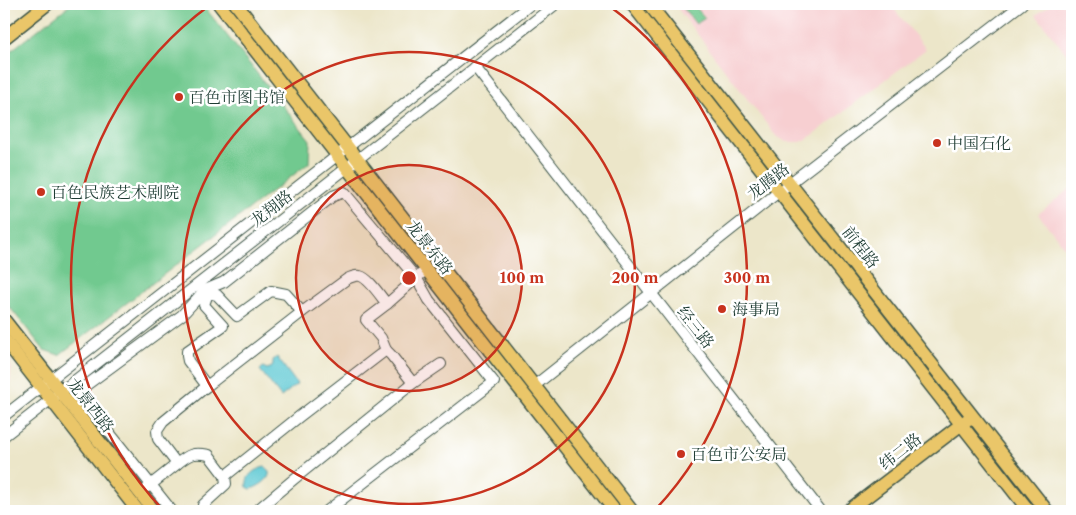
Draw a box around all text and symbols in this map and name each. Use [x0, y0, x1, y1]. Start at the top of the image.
place label: 百色市图书馆 [189, 87, 285, 107]
marker: 百色市图书馆 [173, 91, 185, 103]
place label: 中国石化 [947, 133, 1011, 153]
marker: 中国石化 [931, 137, 943, 149]
street label: 龙腾路 [743, 158, 793, 204]
place label: 百色民族艺术剧院 [51, 182, 179, 202]
street label: 龙翔路 [246, 185, 296, 231]
marker: 百色民族艺术剧院 [35, 186, 47, 198]
street label: 龙景东路 [402, 216, 458, 278]
street label: 前程路 [838, 222, 884, 272]
text: 100 m [500, 268, 544, 287]
text: 200 m [612, 268, 658, 287]
text: 300 m [724, 268, 770, 287]
centre of rings [400, 269, 418, 287]
place label: 海事局 [732, 299, 780, 319]
street label: 经三路 [673, 302, 719, 352]
marker: 海事局 [716, 303, 728, 315]
street label: 龙景西路 [63, 374, 119, 436]
street label: 纬二路 [875, 428, 925, 474]
place label: 百色市公安局 [691, 444, 787, 464]
marker: 百色市公安局 [675, 448, 687, 460]

